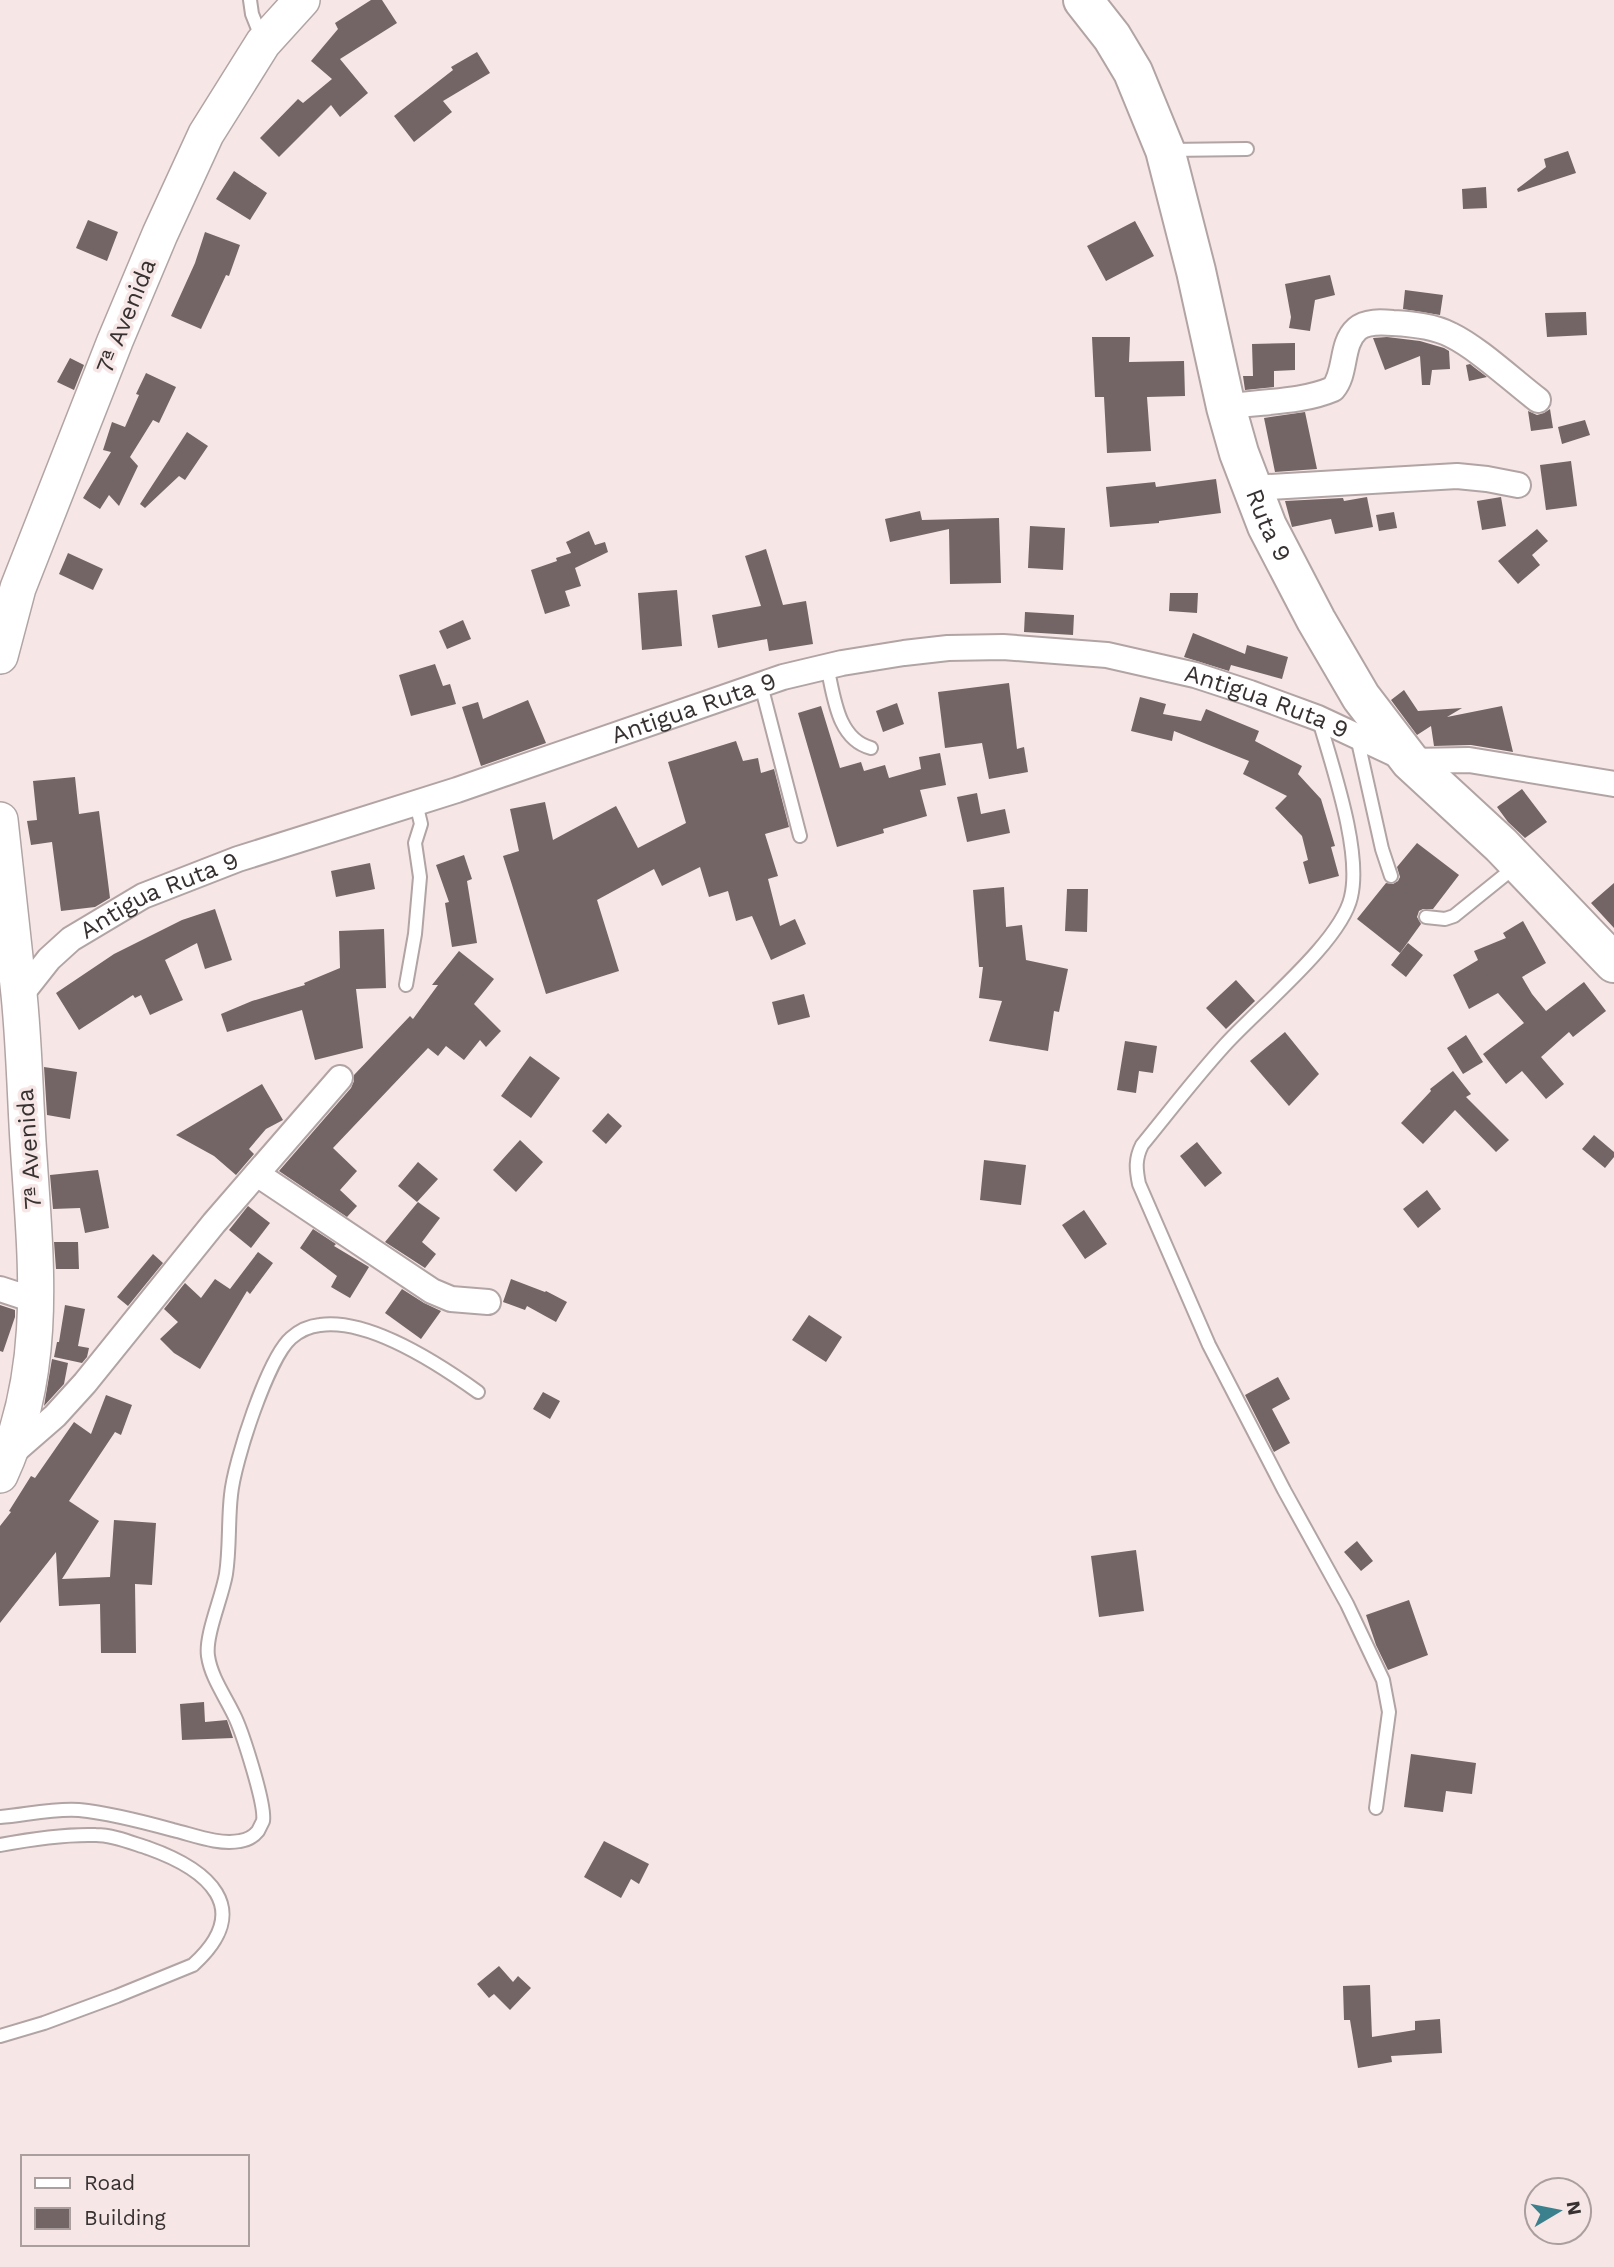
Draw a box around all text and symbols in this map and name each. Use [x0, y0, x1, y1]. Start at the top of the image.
street label: 7ª Avenida [90, 255, 162, 377]
street label: Ruta 9 [1240, 485, 1297, 566]
street label: Antigua Ruta 9 [1182, 659, 1353, 744]
street label: Antigua Ruta 9 [608, 667, 780, 749]
street label: Antigua Ruta 9 [75, 846, 242, 945]
street label: 7ª Avenida [11, 1088, 47, 1210]
legend [21, 2155, 248, 2246]
text: Road [84, 2170, 135, 2195]
north arrow [1523, 2176, 1593, 2246]
text: N [1562, 2199, 1587, 2217]
text: Building [84, 2205, 166, 2230]

